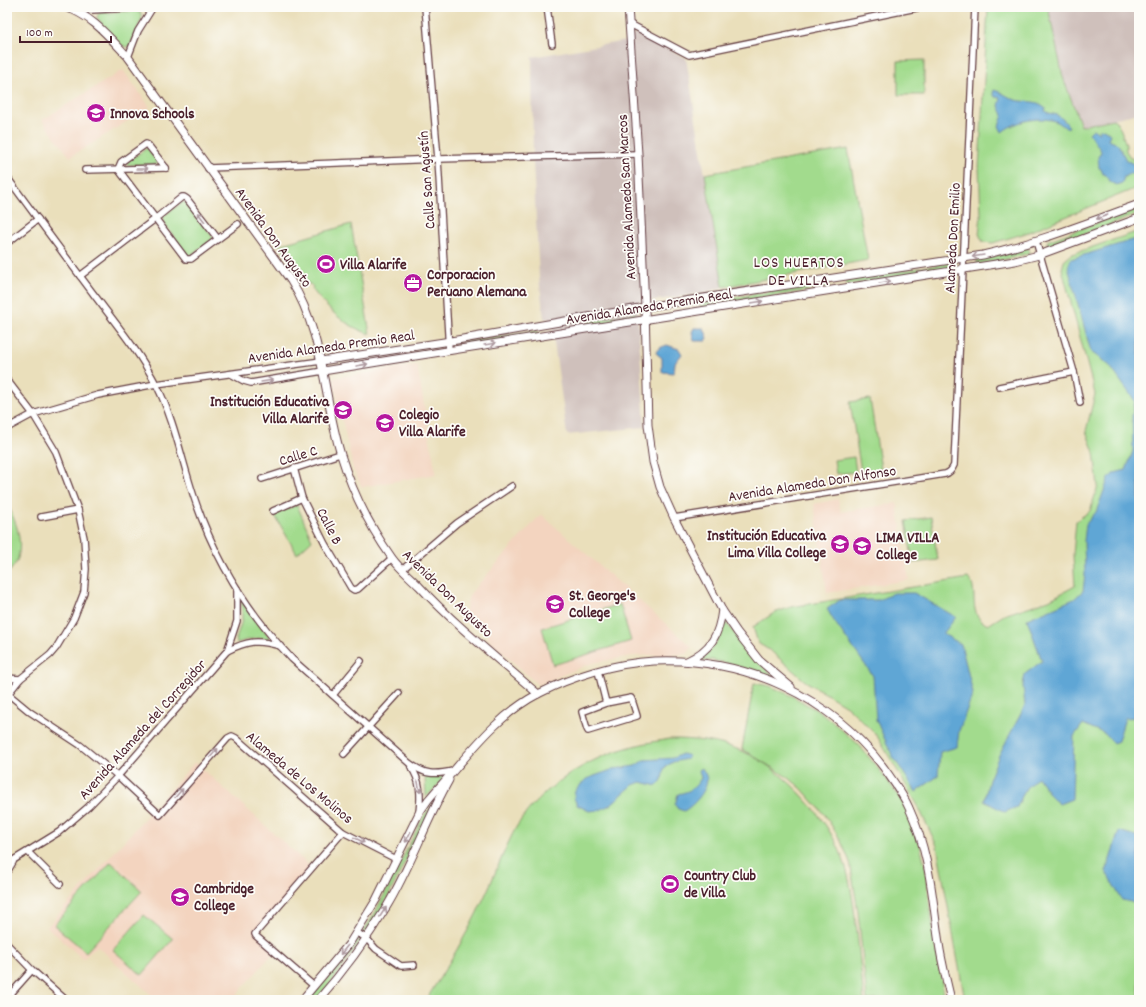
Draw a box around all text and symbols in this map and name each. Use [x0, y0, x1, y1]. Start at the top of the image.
scale bar [20, 18, 111, 44]
text: 100 m [26, 25, 53, 42]
school or university icon: Innova Schools [85, 102, 107, 124]
place label: Innova Schools [110, 104, 195, 126]
street label: Avenida Alameda San Marcos [613, 114, 643, 280]
street label: Calle San Agustín [414, 130, 442, 230]
one-way arrow [135, 165, 148, 172]
street label: Alameda Don Emilio [940, 182, 968, 294]
street label: Avenida Don Augusto [228, 183, 317, 293]
one-way arrow [196, 211, 205, 222]
one-way arrow [1097, 214, 1109, 222]
district label: LOS HUERTOS DE VILLA [753, 252, 845, 293]
one-way arrow [972, 252, 985, 260]
sports icon: Villa Alarife [315, 253, 337, 275]
place label: Villa Alarife [340, 255, 407, 277]
place label: Corporacion Peruano Alemana [427, 265, 527, 304]
office icon: Corporacion Peruano Alemana [402, 272, 424, 294]
one-way arrow [878, 278, 891, 286]
street label: Avenida Alameda Premio Real [565, 284, 734, 332]
one-way arrow [750, 298, 763, 306]
street label: Avenida Alameda Premio Real [247, 325, 416, 371]
one-way arrow [483, 340, 496, 348]
one-way arrow [355, 360, 368, 368]
one-way arrow [260, 377, 273, 385]
place label: Institución Educativa Villa Alarife [210, 392, 330, 431]
school or university icon: Institución Educativa Villa Alarife [332, 399, 354, 421]
place label: Colegio Villa Alarife [399, 405, 466, 444]
school or university icon: Colegio Villa Alarife [374, 412, 396, 434]
street label: Calle C [277, 441, 320, 473]
street label: Avenida Alameda Don Alfonso [727, 461, 898, 509]
street label: Calle B [310, 505, 347, 549]
place label: Institución Educativa Lima Villa College [707, 526, 827, 565]
place label: LIMA VILLA College [876, 528, 940, 567]
school or university icon: Institución Educativa Lima Villa College [829, 533, 851, 555]
school or university icon: LIMA VILLA College [851, 535, 873, 557]
street label: Avenida Don Augusto [396, 545, 497, 644]
place label: St. George's College [569, 586, 636, 625]
school or university icon: St. George's College [544, 593, 566, 615]
street label: Avenida Alameda del Corregidor [74, 655, 213, 806]
street label: Alameda de Los Molinos [240, 727, 357, 830]
one-way arrow [210, 748, 219, 759]
one-way arrow [415, 780, 423, 793]
one-way arrow [174, 788, 184, 798]
one-way arrow [403, 831, 411, 843]
one-way arrow [353, 837, 365, 844]
place label: Country Club de Villa [684, 866, 757, 905]
sports icon: Country Club de Villa [659, 873, 681, 895]
place label: Cambridge College [194, 879, 254, 918]
school or university icon: Cambridge College [169, 886, 191, 908]
one-way arrow [379, 907, 387, 918]
one-way arrow [339, 944, 348, 955]

